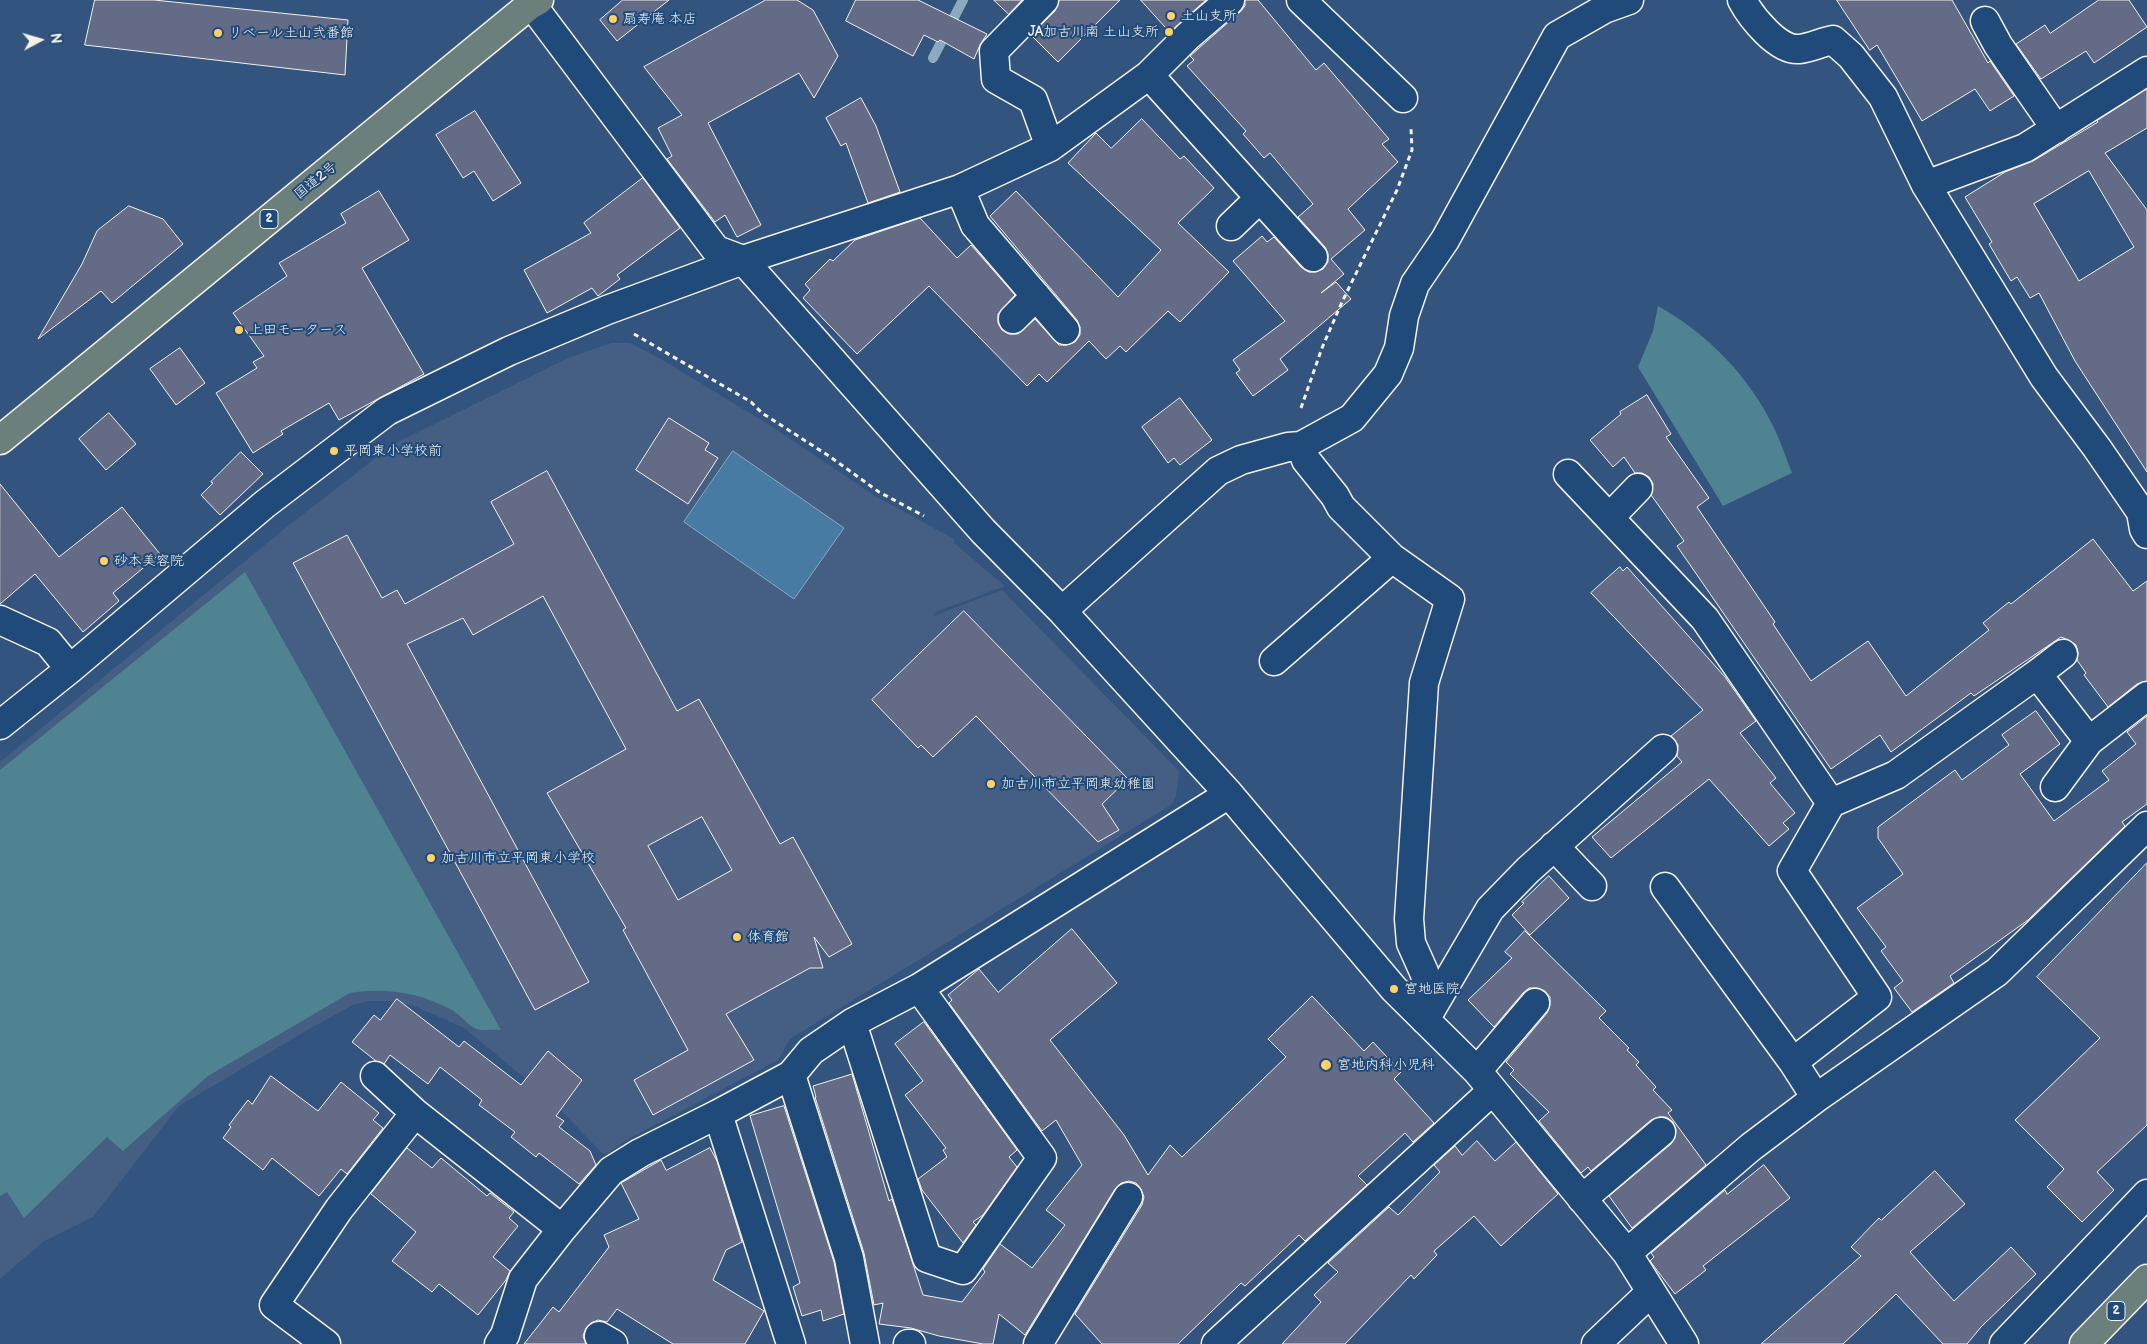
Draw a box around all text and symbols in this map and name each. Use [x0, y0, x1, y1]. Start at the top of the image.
place label: 土山支所 [1181, 8, 1237, 24]
marker: 土山支所 [1165, 10, 1177, 22]
place label: 扇寿庵 本店 [623, 11, 697, 27]
marker: 扇寿庵 本店 [607, 13, 619, 25]
north arrow [15, 15, 65, 65]
place label: JA加古川南 土山支所 [1028, 24, 1159, 40]
place label: リベール土山弐番館 [228, 25, 354, 41]
marker: JA加古川南 土山支所 [1163, 26, 1175, 38]
marker: リベール土山弐番館 [212, 27, 224, 39]
text: N [46, 32, 64, 44]
street label: 国道2号 [291, 159, 341, 203]
road number: 2 [260, 210, 278, 228]
place label: 上田モータース [249, 322, 347, 338]
marker: 上田モータース [233, 324, 245, 336]
place label: 平岡東小学校前 [344, 443, 442, 459]
marker: 平岡東小学校前 [328, 445, 340, 457]
place label: 砂本美容院 [114, 553, 184, 569]
marker: 砂本美容院 [98, 555, 110, 567]
place label: 加古川市立平岡東幼稚園 [1001, 776, 1155, 792]
marker: 加古川市立平岡東幼稚園 [985, 778, 997, 790]
place label: 加古川市立平岡東小学校 [441, 850, 595, 866]
marker: 加古川市立平岡東小学校 [425, 852, 437, 864]
place label: 体育館 [747, 929, 789, 945]
marker: 体育館 [731, 931, 743, 943]
place label: 宮地医院 [1404, 981, 1460, 997]
marker: 宮地医院 [1388, 983, 1400, 995]
place label: 宮地内科小児科 [1337, 1057, 1435, 1073]
marker: 宮地内科小児科 [1319, 1058, 1333, 1072]
road number: 2 [2107, 1302, 2125, 1320]

